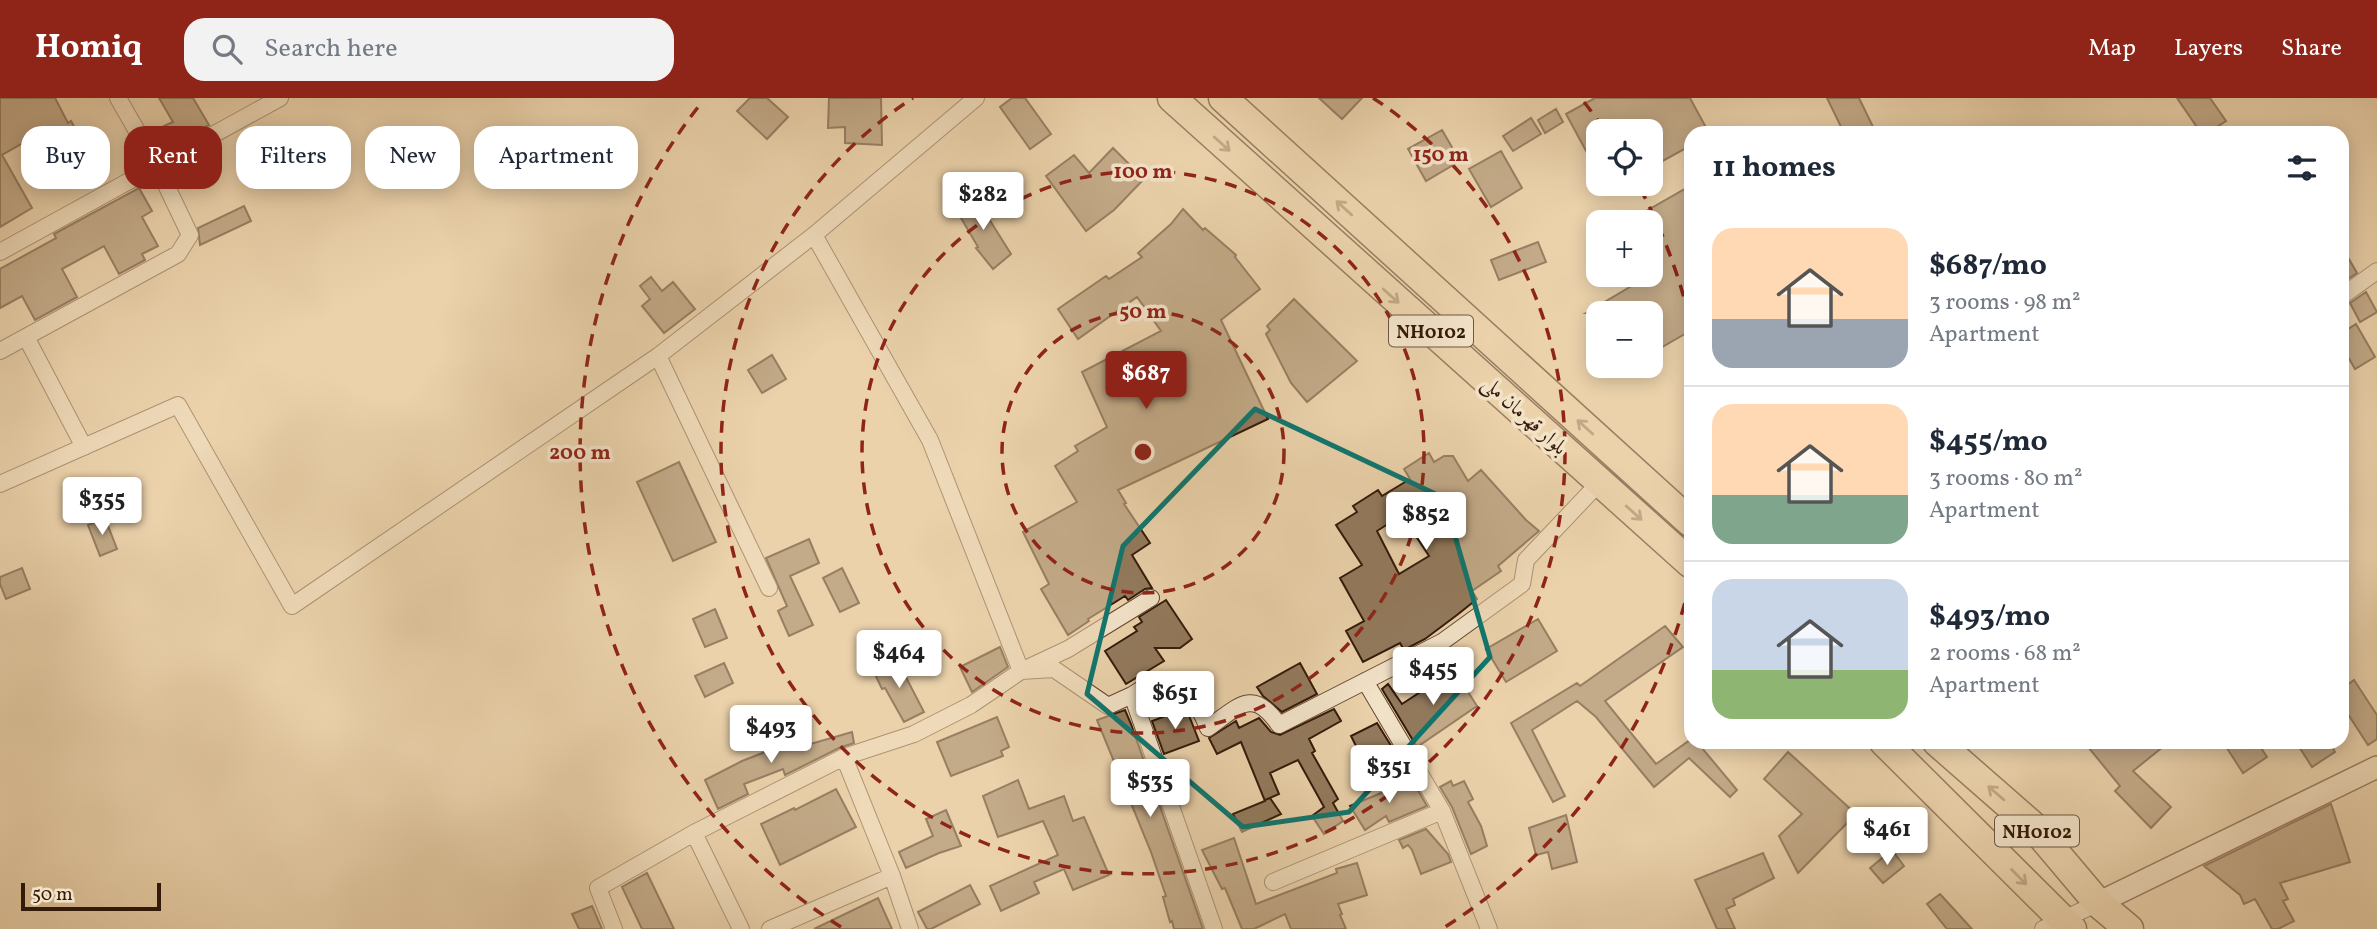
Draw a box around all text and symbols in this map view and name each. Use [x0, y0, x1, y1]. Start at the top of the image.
search box [184, 18, 674, 81]
text: Homiq [35, 26, 142, 72]
icon: search [208, 30, 246, 68]
text: Search here [264, 31, 397, 67]
text: Map [2088, 32, 2136, 66]
text: Layers [2174, 32, 2243, 66]
text: Share [2281, 32, 2342, 66]
map controls [1586, 119, 1663, 378]
button: locate [1586, 119, 1663, 196]
chip: Buy [21, 126, 110, 189]
chip: Rent [124, 126, 222, 189]
chip: Filters [236, 126, 351, 189]
chip: New [365, 126, 460, 189]
chip: Apartment [474, 126, 638, 189]
one-way arrow [1213, 136, 1231, 152]
text: 150 m [1413, 141, 1469, 170]
text: 11 homes [1712, 147, 1836, 189]
icon: filters [2283, 149, 2321, 187]
text: 100 m [1113, 158, 1173, 187]
pin: $282 [942, 172, 1024, 232]
text: $282 [958, 179, 1008, 211]
one-way arrow [1335, 200, 1353, 216]
button: + [1586, 210, 1663, 287]
text: $687/mo [1929, 245, 2047, 287]
icon: home [1768, 256, 1852, 340]
text: 3 rooms · 98 m² [1929, 287, 2081, 319]
one-way arrow [1382, 288, 1400, 304]
text: 50 m [1119, 298, 1167, 327]
button: − [1586, 301, 1663, 378]
road number: NH0102 [1389, 316, 1473, 346]
text: Apartment [1929, 319, 2040, 351]
pin: $687 [1105, 352, 1187, 411]
text: $687 [1122, 358, 1171, 390]
street label: بلوار قهرمان ملی [1475, 370, 1573, 462]
one-way arrow [1577, 419, 1595, 435]
text: $455/mo [1929, 421, 2048, 463]
icon: home [1768, 432, 1852, 516]
text: 200 m [549, 439, 611, 468]
centre of rings [1131, 440, 1155, 464]
text: 3 rooms · 80 m² [1929, 463, 2082, 495]
pin: $355 [61, 478, 143, 537]
text: $355 [79, 484, 125, 516]
pin: $852 [1385, 492, 1467, 552]
text: Apartment [1929, 495, 2040, 527]
text: $852 [1402, 499, 1450, 531]
one-way arrow [1625, 504, 1642, 521]
text: $493/mo [1929, 596, 2050, 638]
icon: home [1768, 607, 1852, 691]
pin: $464 [858, 630, 940, 690]
text: $464 [873, 637, 925, 669]
text: 2 rooms · 68 m² [1929, 638, 2081, 670]
pin: $455 [1392, 648, 1474, 707]
text: $455 [1409, 654, 1457, 686]
text: Apartment [1929, 670, 2040, 702]
pin: $651 [1134, 672, 1216, 731]
text: $651 [1152, 678, 1198, 710]
pin: $493 [730, 706, 812, 765]
text: $493 [746, 712, 796, 744]
pin: $351 [1348, 746, 1430, 805]
text: $351 [1367, 752, 1411, 784]
pin: $535 [1109, 760, 1191, 819]
text: $535 [1127, 766, 1173, 798]
one-way arrow [1987, 785, 2005, 801]
pin: $461 [1846, 808, 1928, 867]
text: $461 [1863, 814, 1911, 846]
road number: NH0102 [1995, 816, 2079, 846]
one-way arrow [2010, 868, 2027, 885]
scale bar [21, 880, 161, 912]
text: 50 m [32, 882, 73, 908]

